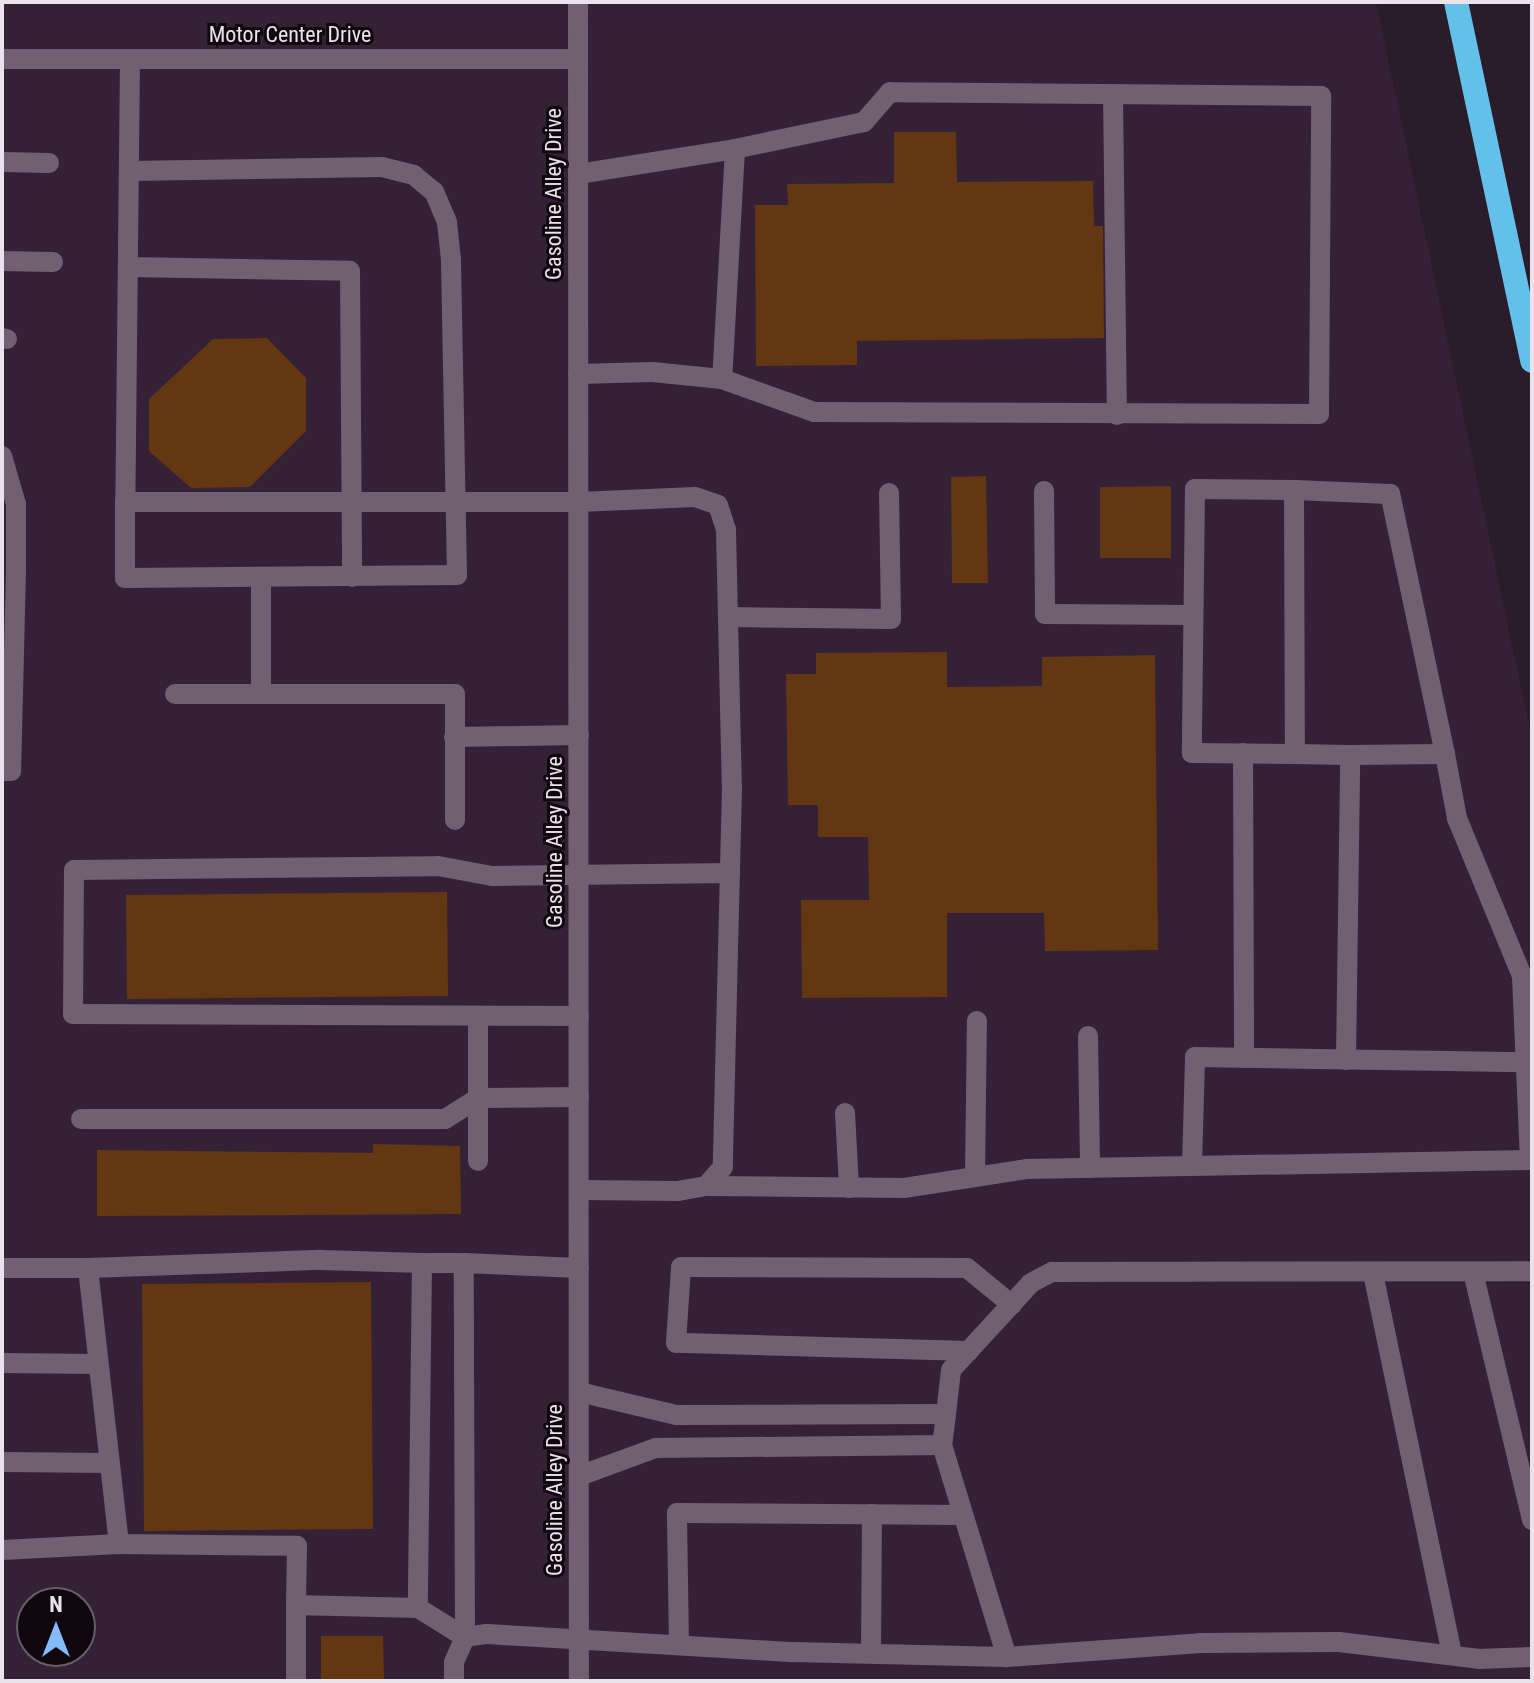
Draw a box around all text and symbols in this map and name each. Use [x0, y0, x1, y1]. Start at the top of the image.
street label: Motor Center Drive [209, 22, 371, 48]
street label: Gasoline Alley Drive [541, 108, 567, 280]
street label: Gasoline Alley Drive [542, 756, 568, 928]
street label: Gasoline Alley Drive [542, 1404, 568, 1576]
north arrow [16, 1587, 96, 1667]
text: N [49, 1592, 63, 1617]

